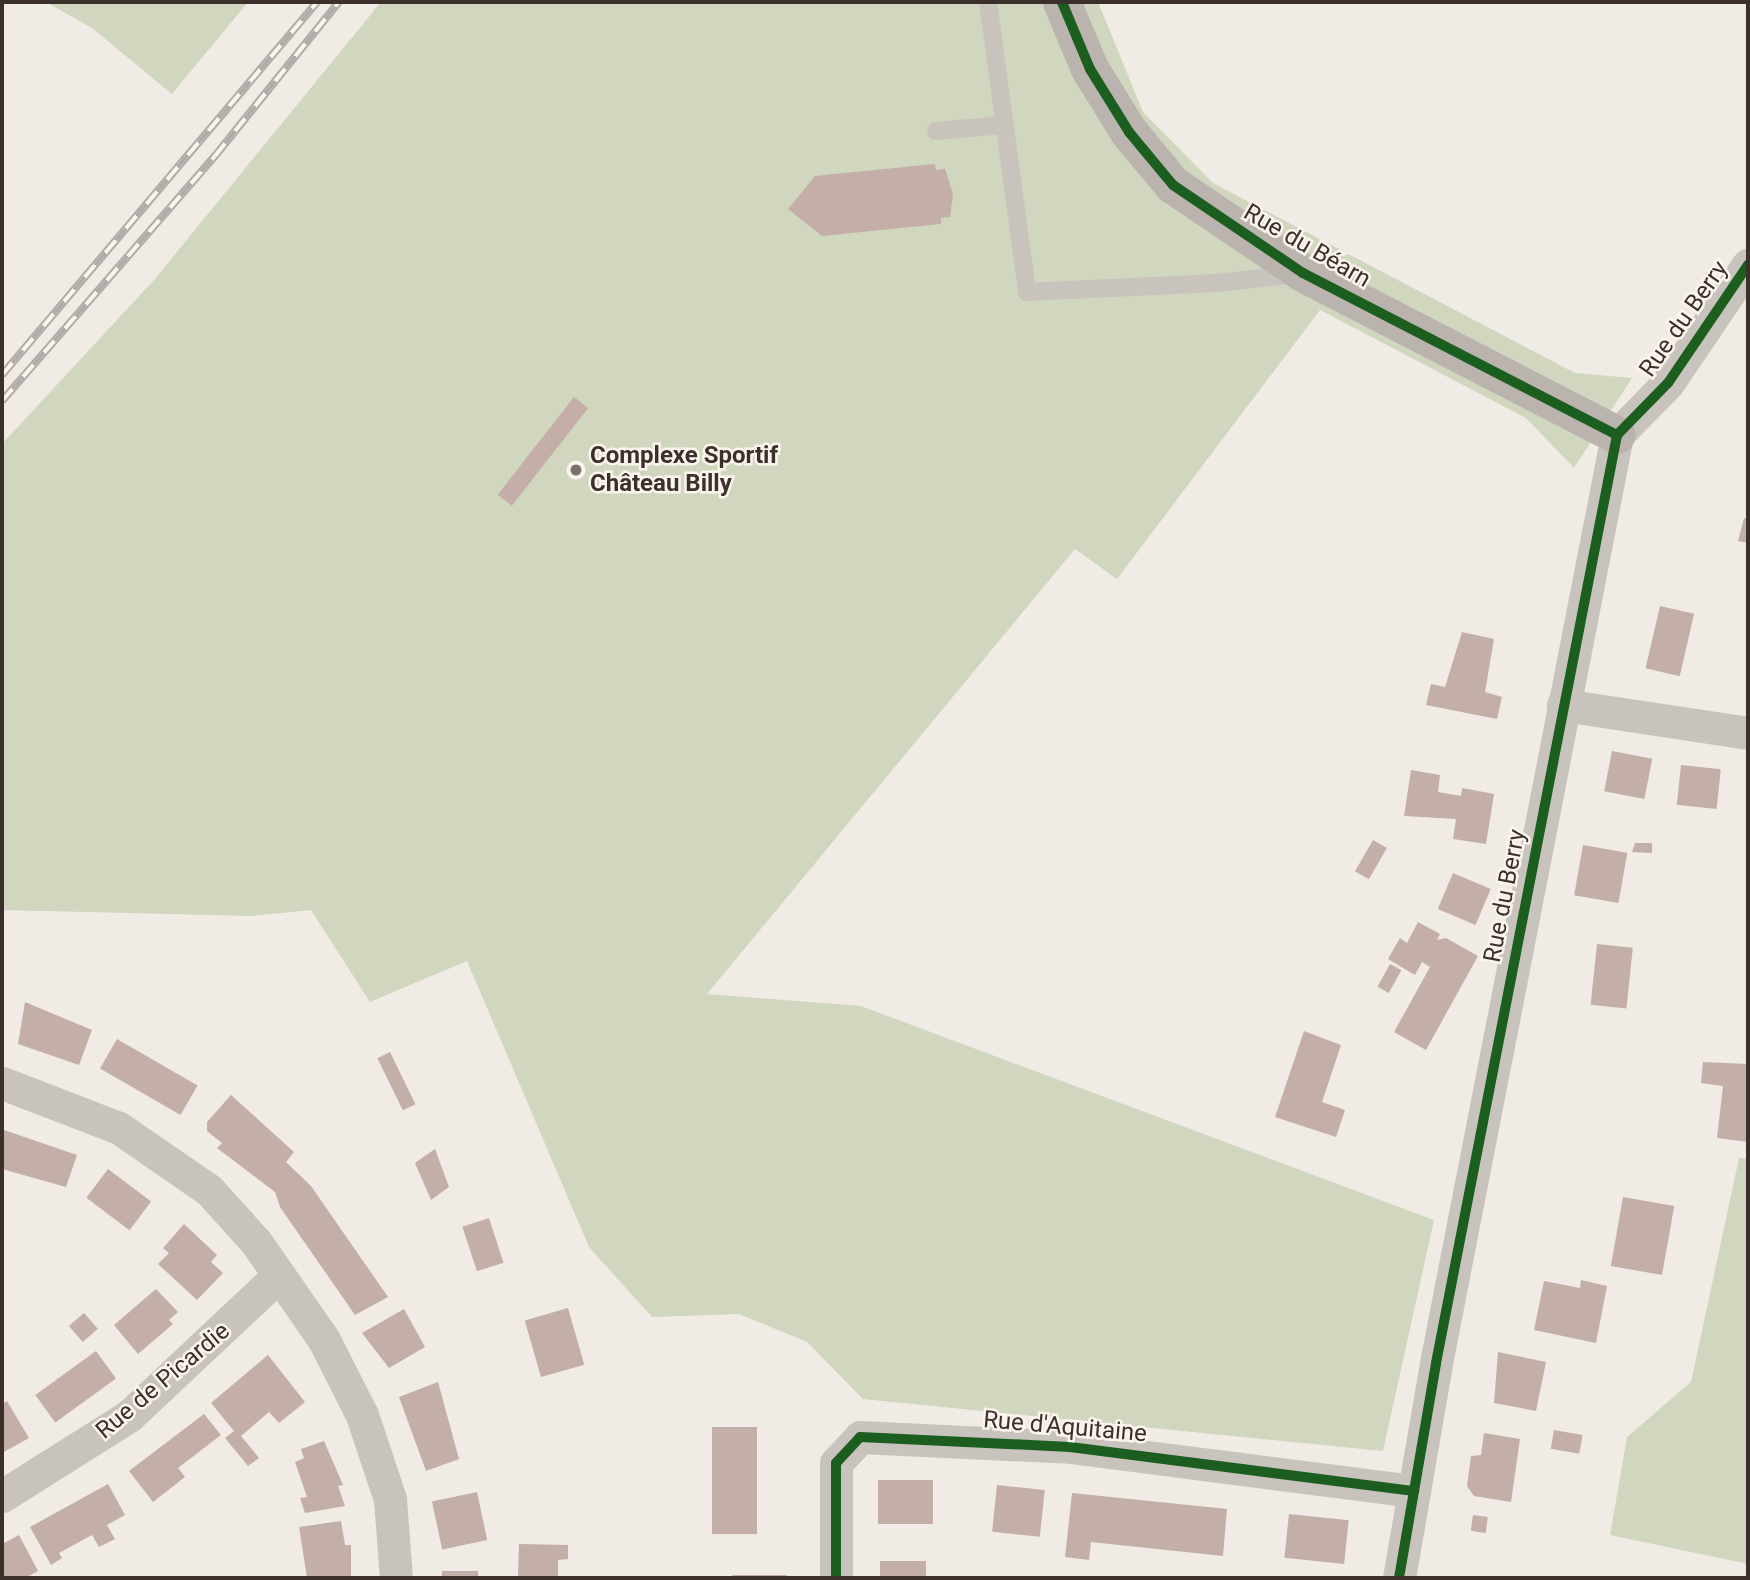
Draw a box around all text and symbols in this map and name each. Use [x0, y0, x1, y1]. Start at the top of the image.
street label: Rue du Béarn [1239, 198, 1375, 294]
street label: Rue du Berry [1634, 255, 1734, 383]
place label: Complexe Sportif Château Billy [590, 442, 778, 498]
marker: Complexe Sportif Château Billy [568, 462, 584, 478]
street label: Rue du Berry [1478, 827, 1532, 965]
street label: Rue de Picardie [90, 1317, 236, 1445]
street label: Rue d'Aquitaine [982, 1406, 1148, 1448]

